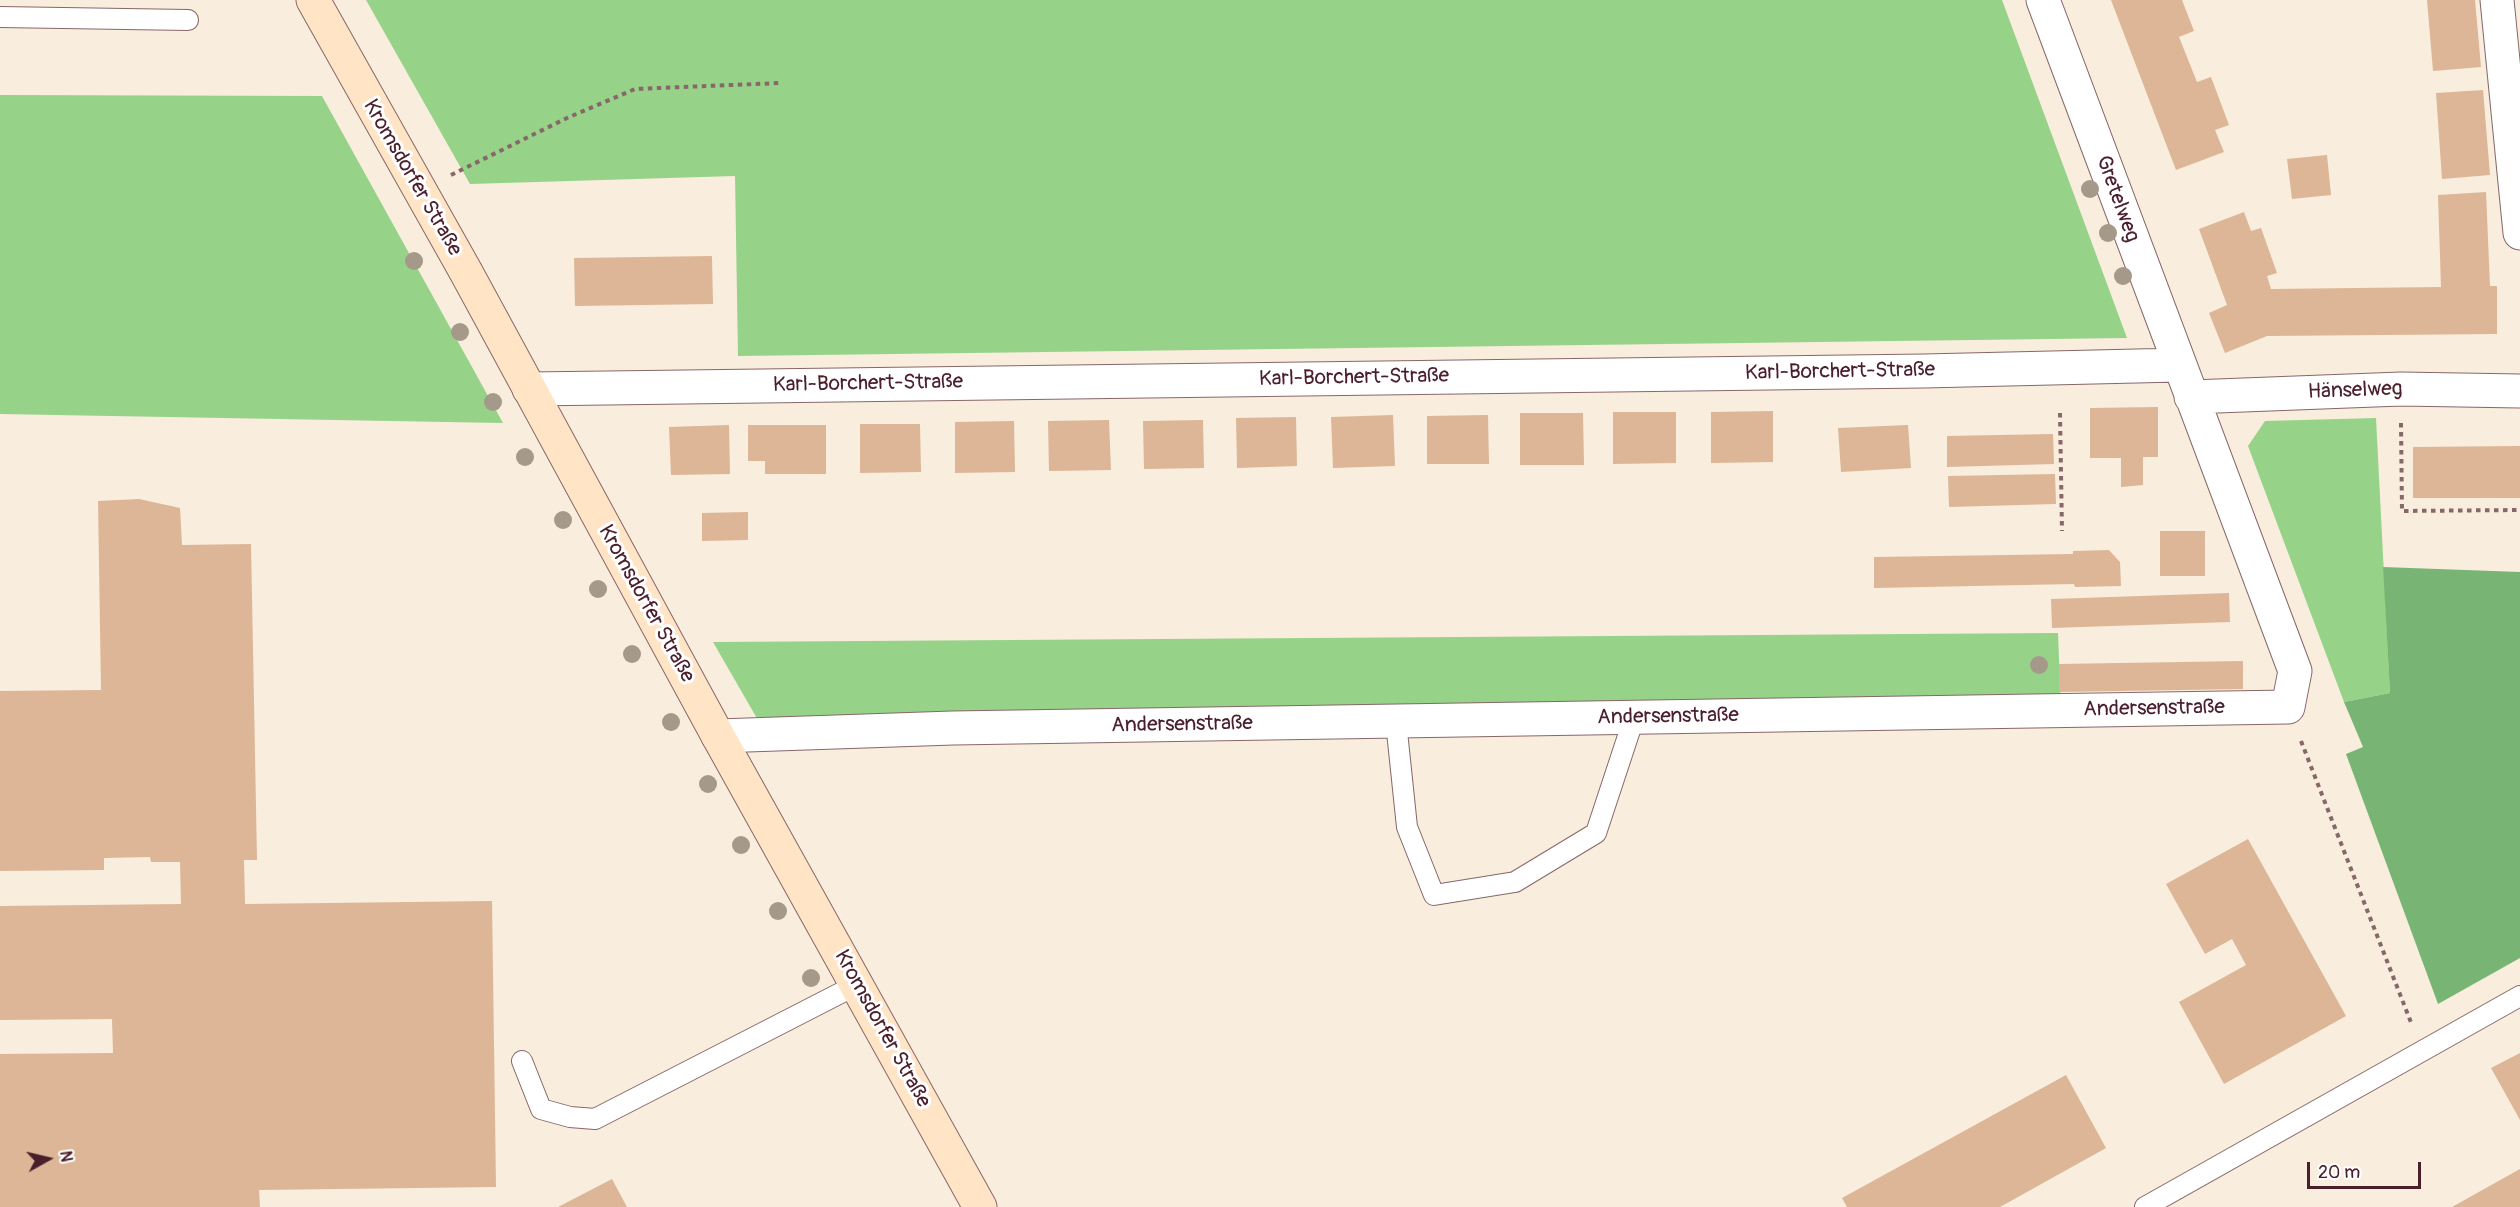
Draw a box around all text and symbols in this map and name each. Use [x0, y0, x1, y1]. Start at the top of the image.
street label: Kromsdorfer Straße [357, 95, 467, 261]
street label: Gretelweg [2090, 152, 2144, 246]
street label: Karl-Borchert-Straße [1745, 358, 1935, 386]
street label: Karl-Borchert-Straße [1259, 364, 1449, 392]
street label: Karl-Borchert-Straße [773, 370, 963, 398]
street label: Hänselweg [2307, 377, 2403, 405]
street label: Kromsdorfer Straße [592, 521, 700, 687]
street label: Andersenstraße [2083, 695, 2225, 723]
street label: Andersenstraße [1597, 703, 1739, 731]
street label: Andersenstraße [1111, 711, 1253, 739]
street label: Kromsdorfer Straße [828, 946, 936, 1112]
north arrow [18, 1129, 78, 1189]
text: N [55, 1150, 76, 1163]
scale bar [2310, 1150, 2424, 1188]
text: 20 m [2318, 1161, 2360, 1184]

